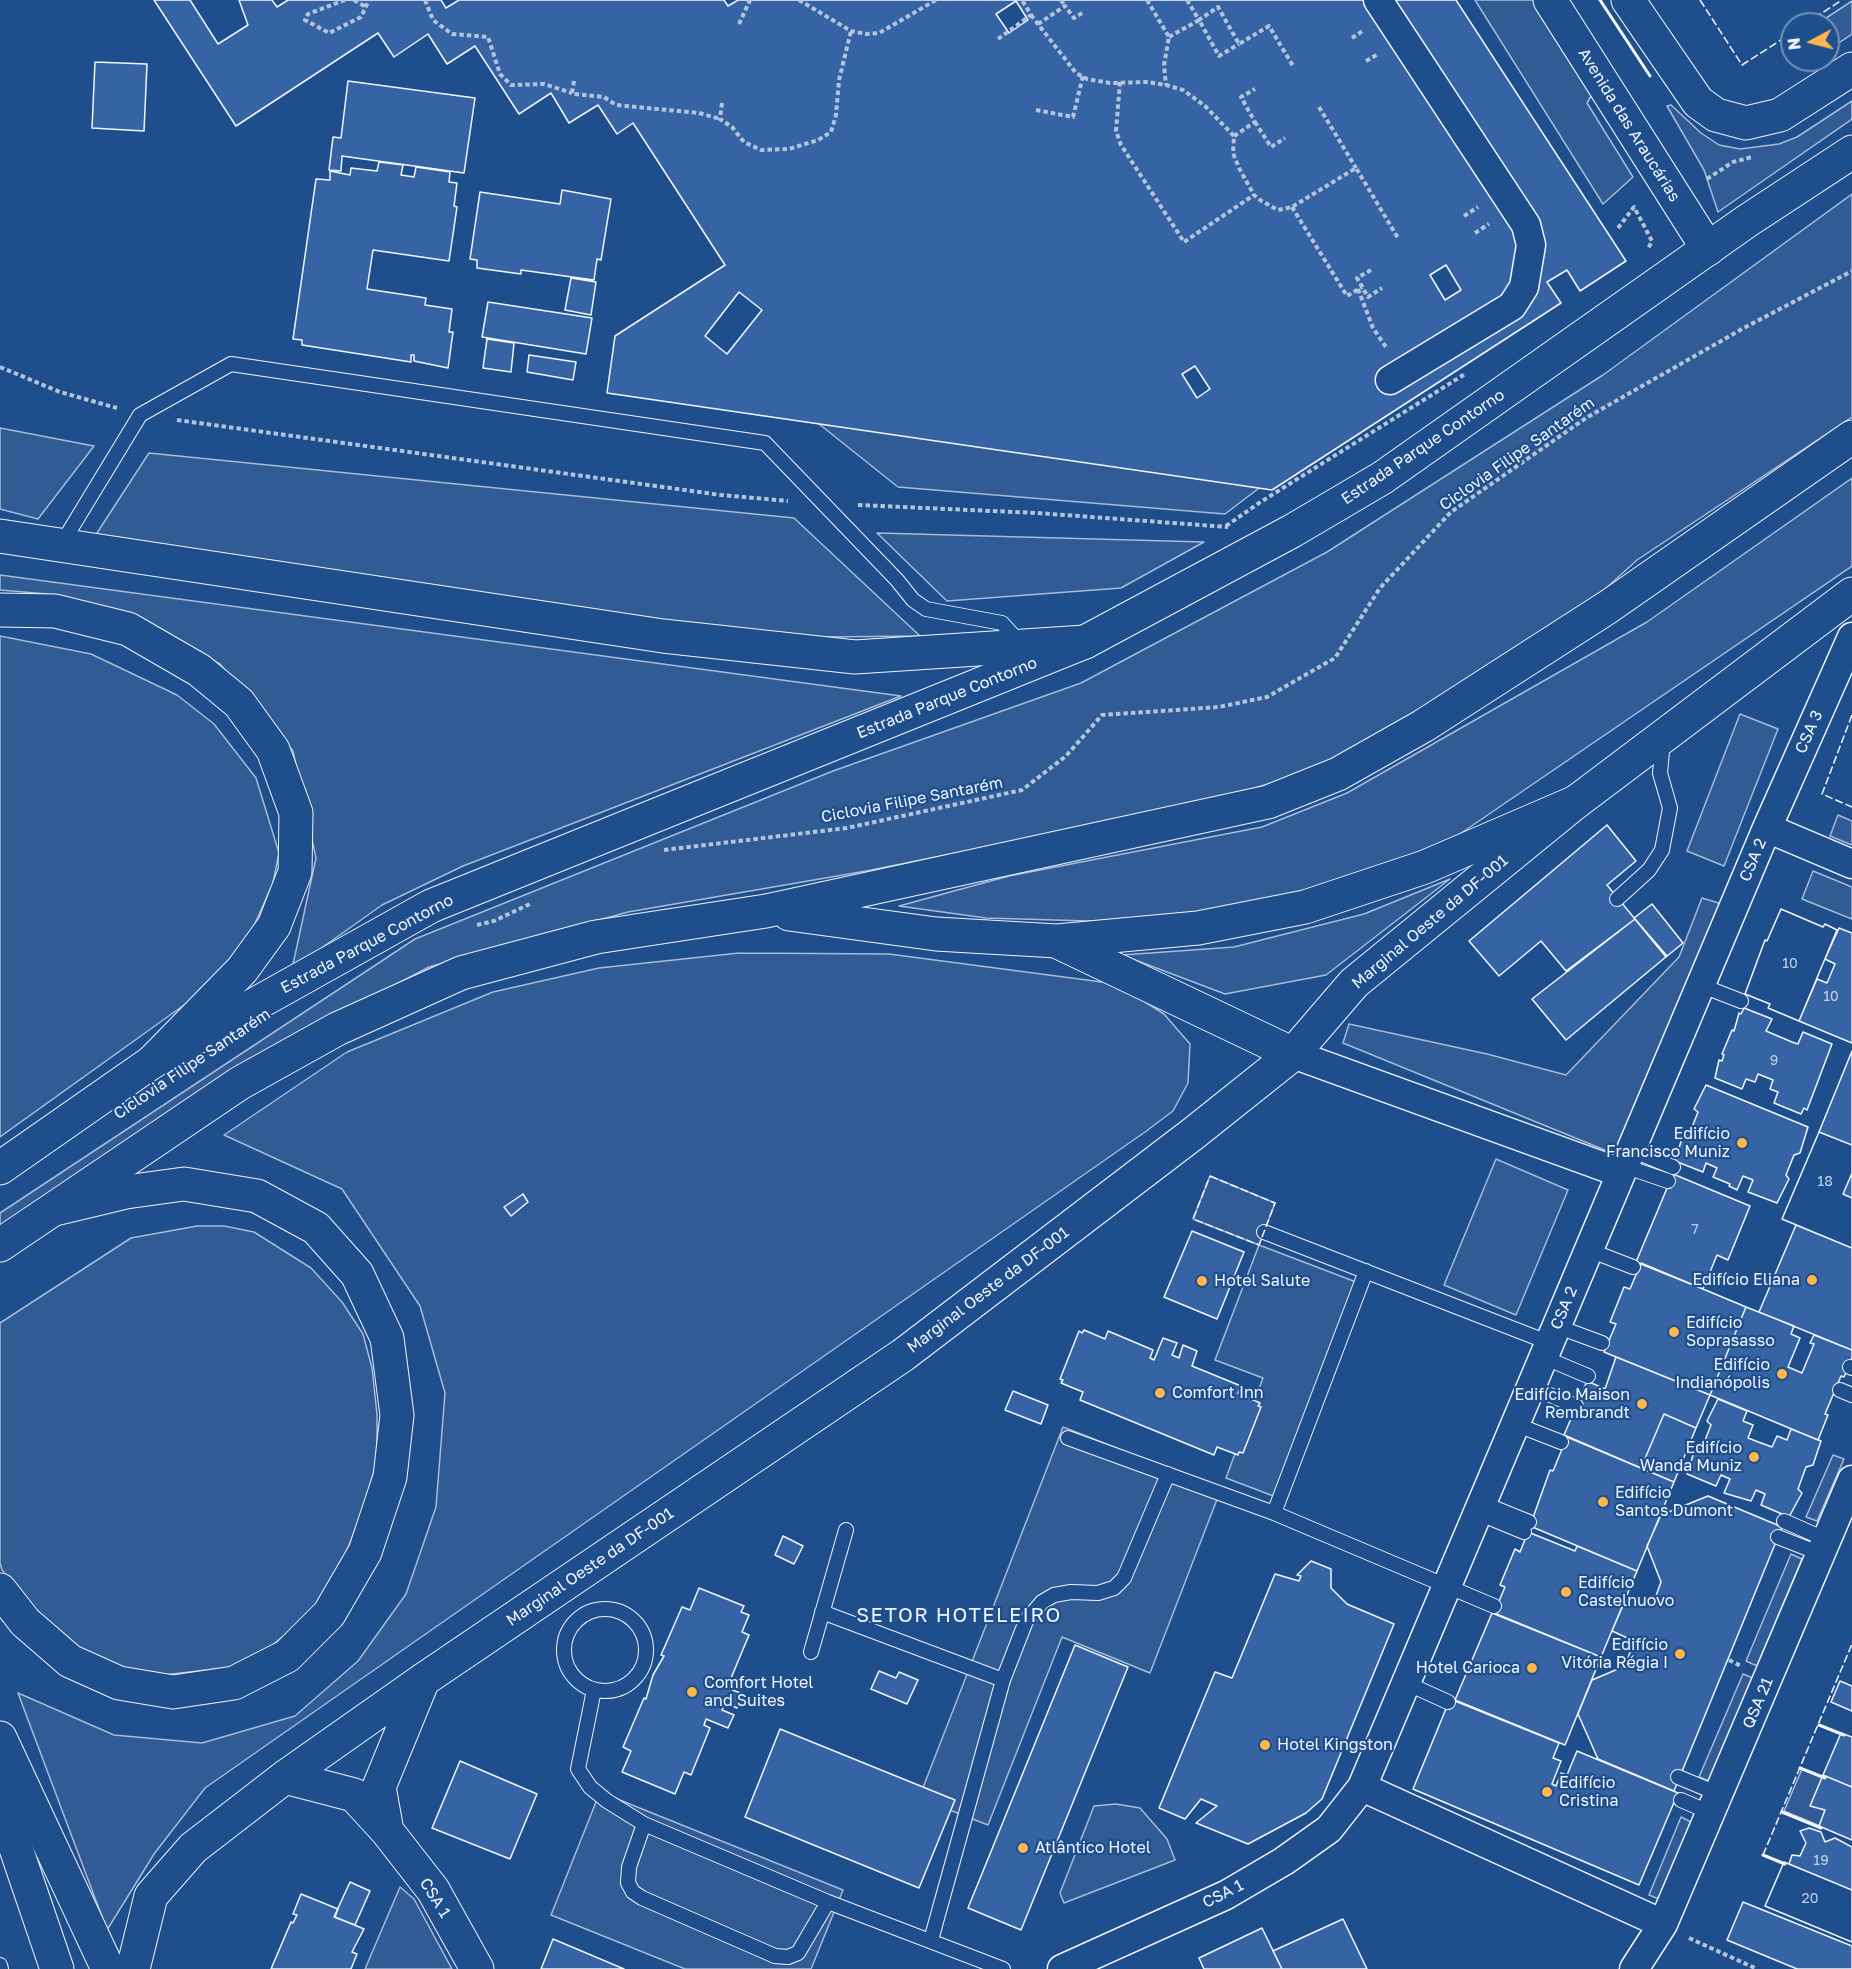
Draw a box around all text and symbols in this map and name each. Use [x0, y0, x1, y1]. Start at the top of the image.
north arrow [1780, 12, 1840, 72]
text: N [1783, 37, 1805, 51]
street label: Avenida das Araucárias [1574, 45, 1684, 205]
street label: Estrada Parque Contorno [1338, 385, 1508, 509]
street label: Ciclovia Filipe Santarém [1436, 393, 1598, 515]
street label: Estrada Parque Contorno [854, 653, 1040, 743]
street label: CSA 3 [1791, 708, 1827, 756]
street label: Ciclovia Filipe Santarém [820, 773, 1004, 827]
street label: CSA 2 [1735, 836, 1771, 884]
street label: Marginal Oeste da DF-001 [1348, 851, 1512, 993]
street label: Estrada Parque Contorno [277, 890, 457, 998]
house number: 10 [1782, 956, 1798, 972]
house number: 10 [1823, 989, 1839, 1005]
street label: Ciclovia Filipe Santarém [110, 1004, 274, 1124]
house number: 9 [1770, 1053, 1778, 1069]
place label: Edifício Francisco Muniz [1606, 1124, 1730, 1162]
marker: Edifício Francisco Muniz [1735, 1136, 1749, 1150]
house number: 18 [1817, 1174, 1833, 1190]
house number: 7 [1691, 1222, 1699, 1238]
street label: Marginal Oeste da DF-001 [903, 1223, 1073, 1357]
place label: Edifício Eliana [1692, 1270, 1800, 1290]
place label: Hotel Salute [1214, 1271, 1310, 1291]
marker: Edifício Eliana [1805, 1273, 1819, 1287]
marker: Hotel Salute [1195, 1274, 1209, 1288]
street label: CSA 2 [1546, 1284, 1582, 1332]
place label: Edifício Soprasasso [1686, 1313, 1775, 1351]
marker: Edifício Soprasasso [1667, 1325, 1681, 1339]
place label: Edifício Indianópolis [1675, 1355, 1770, 1393]
marker: Edifício Indianópolis [1775, 1367, 1789, 1381]
place label: Comfort Inn [1172, 1383, 1264, 1403]
place label: Edifício Maison Rembrandt [1515, 1385, 1630, 1423]
marker: Comfort Inn [1153, 1386, 1167, 1400]
marker: Edifício Maison Rembrandt [1635, 1397, 1649, 1411]
place label: Edifício Wanda Muniz [1640, 1438, 1742, 1476]
marker: Edifício Wanda Muniz [1747, 1450, 1761, 1464]
place label: Edifício Santos Dumont [1615, 1483, 1733, 1521]
marker: Edifício Santos Dumont [1596, 1495, 1610, 1509]
street label: Marginal Oeste da DF-001 [503, 1504, 677, 1630]
place label: Edifício Castelnuovo [1578, 1573, 1674, 1611]
marker: Edifício Castelnuovo [1559, 1585, 1573, 1599]
district label: SETOR HOTELEIRO [856, 1604, 1062, 1628]
place label: Edifício Vitória Régia I [1561, 1635, 1668, 1673]
marker: Edifício Vitória Régia I [1673, 1647, 1687, 1661]
place label: Hotel Carioca [1416, 1658, 1520, 1678]
marker: Hotel Carioca [1525, 1661, 1539, 1675]
place label: Comfort Hotel and Suites [704, 1673, 813, 1711]
street label: QSA 21 [1739, 1675, 1777, 1731]
marker: Comfort Hotel and Suites [685, 1685, 699, 1699]
place label: Hotel Kingston [1277, 1735, 1393, 1755]
marker: Hotel Kingston [1258, 1738, 1272, 1752]
place label: Edifício Cristina [1559, 1773, 1618, 1811]
marker: Edifício Cristina [1540, 1785, 1554, 1799]
place label: Atlântico Hotel [1035, 1838, 1151, 1858]
marker: Atlântico Hotel [1016, 1841, 1030, 1855]
house number: 19 [1813, 1853, 1829, 1869]
street label: CSA 1 [415, 1874, 455, 1922]
street label: CSA 1 [1199, 1876, 1247, 1912]
house number: 20 [1802, 1891, 1818, 1907]

